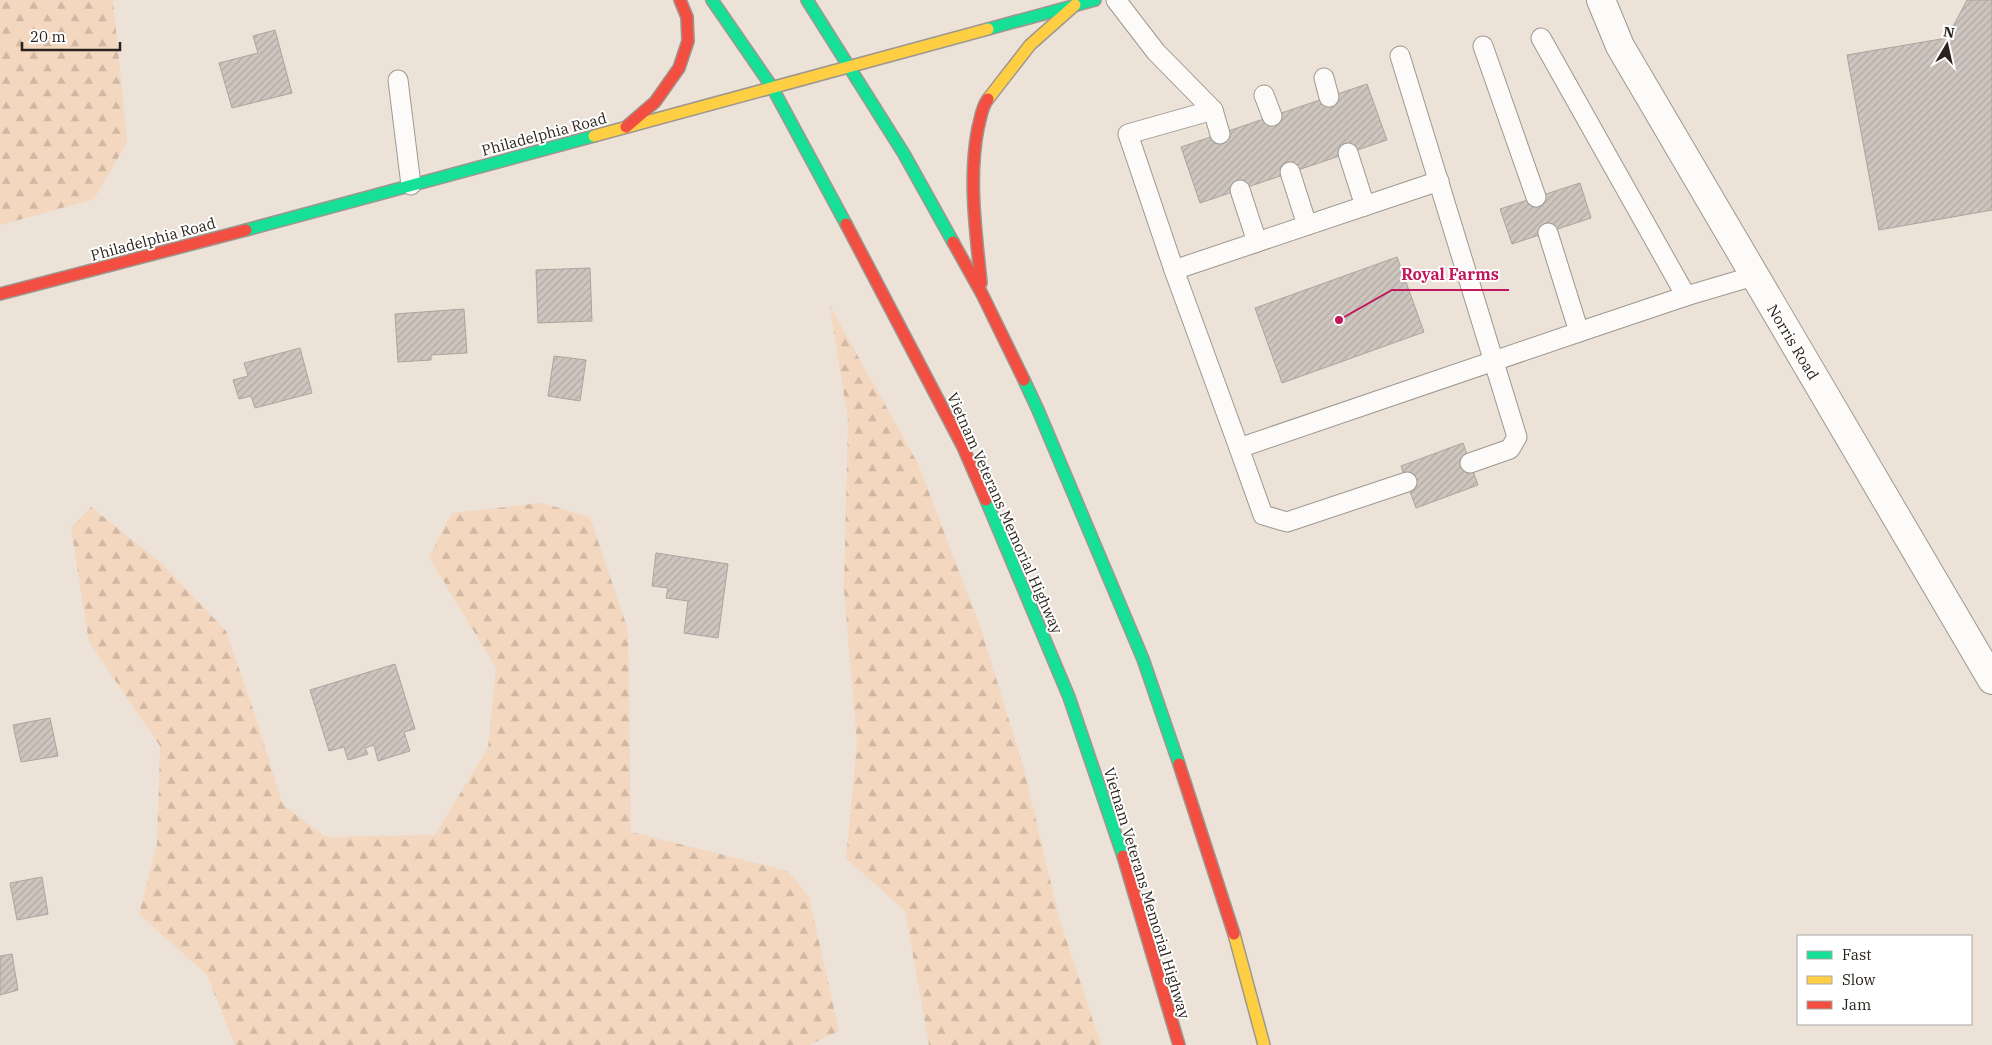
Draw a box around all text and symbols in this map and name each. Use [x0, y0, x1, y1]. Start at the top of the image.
scale bar [22, 20, 120, 52]
north arrow [1922, 20, 1972, 70]
text: N [1942, 22, 1956, 42]
text: 20 m [30, 27, 66, 46]
street label: Philadelphia Road [479, 108, 609, 160]
street label: Philadelphia Road [88, 213, 218, 265]
callout: Royal Farms [1392, 259, 1509, 290]
text: Royal Farms [1401, 264, 1499, 284]
street label: Norris Road [1763, 301, 1823, 383]
street label: Vietnam Veterans Memorial Highway [943, 390, 1067, 636]
street label: Vietnam Veterans Memorial Highway [1100, 765, 1194, 1021]
legend [1797, 935, 1972, 1025]
text: Fast [1842, 945, 1872, 964]
text: Slow [1842, 970, 1876, 989]
text: Jam [1842, 995, 1871, 1014]

